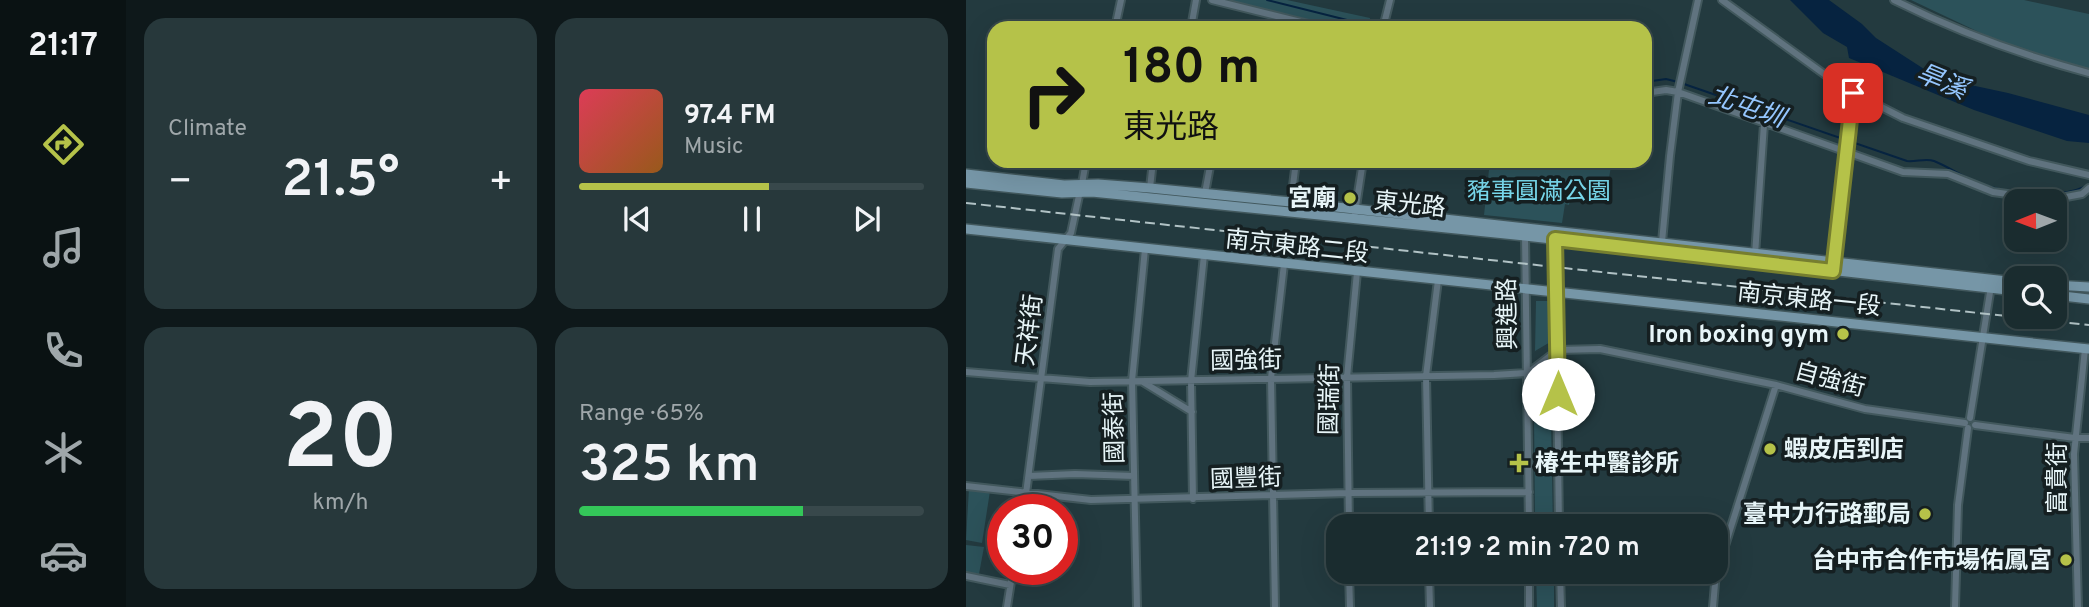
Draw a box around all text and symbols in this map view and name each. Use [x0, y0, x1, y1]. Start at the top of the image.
text: 21:17 [28, 27, 98, 67]
text: 180 m [1123, 39, 1260, 101]
icon: right [1008, 49, 1099, 140]
water label: 旱溪 [1911, 58, 1975, 110]
pin [1823, 63, 1883, 123]
icon: arrive [1834, 74, 1872, 112]
water label: 北屯圳 [1704, 80, 1792, 138]
text: 97.4 FM [684, 100, 776, 133]
text: 東光路 [1123, 109, 1219, 149]
text: Climate [168, 115, 247, 144]
icon: directions [39, 120, 88, 169]
text: Music [684, 133, 744, 162]
text: 21.5° [282, 149, 399, 215]
text: − [168, 159, 193, 208]
text: + [488, 159, 513, 208]
park label: 豬事圓滿公園 [1467, 178, 1611, 208]
place label: 宮廟 [1288, 185, 1336, 215]
street label: 東光路 [1372, 187, 1447, 225]
north arrow [2004, 189, 2067, 252]
map controls [2004, 189, 2067, 329]
marker: 宮廟 [1342, 190, 1358, 206]
icon: previous [618, 200, 656, 238]
icon: pause [733, 200, 771, 238]
icon: next [848, 200, 886, 238]
icon: music [39, 223, 88, 272]
street label: 南京東路二段 [1224, 226, 1370, 270]
button: search [2004, 266, 2067, 329]
street label: 興進路 [1493, 278, 1525, 350]
street label: 南京東路一段 [1736, 279, 1882, 323]
street label: 天祥街 [1012, 293, 1050, 368]
place label: Iron boxing gym [1648, 321, 1829, 351]
icon: phone [39, 326, 88, 375]
marker: Iron boxing gym [1835, 326, 1851, 342]
street label: 國強街 [1210, 346, 1282, 378]
position arrow [1521, 357, 1595, 431]
street label: 自強街 [1791, 357, 1868, 405]
street label: 國瑞街 [1315, 363, 1347, 435]
text: 20 [283, 386, 398, 501]
street label: 國泰街 [1100, 392, 1132, 464]
text: Range · 65% [579, 400, 704, 429]
icon: climate [39, 428, 88, 477]
text: 325 km [579, 434, 759, 500]
place label: 蝦皮店到店 [1784, 436, 1904, 466]
marker: 蝦皮店到店 [1762, 441, 1778, 457]
street label: 富貴街 [2044, 442, 2074, 514]
place label: 椿生中醫診所 [1535, 450, 1679, 480]
marker: 椿生中醫診所 [1509, 453, 1529, 473]
street label: 國豐街 [1210, 464, 1283, 496]
text: km/h [313, 489, 368, 518]
speed limit sign: 30 [987, 494, 1078, 585]
place label: 臺中力行路郵局 [1743, 501, 1911, 531]
marker: 臺中力行路郵局 [1917, 506, 1933, 522]
icon: car [39, 531, 88, 580]
text: 21:19 · 2 min · 720 m [1414, 532, 1640, 565]
place label: 台中市合作市場佑鳳宮 [1812, 547, 2052, 577]
marker: 台中市合作市場佑鳳宮 [2058, 552, 2074, 568]

